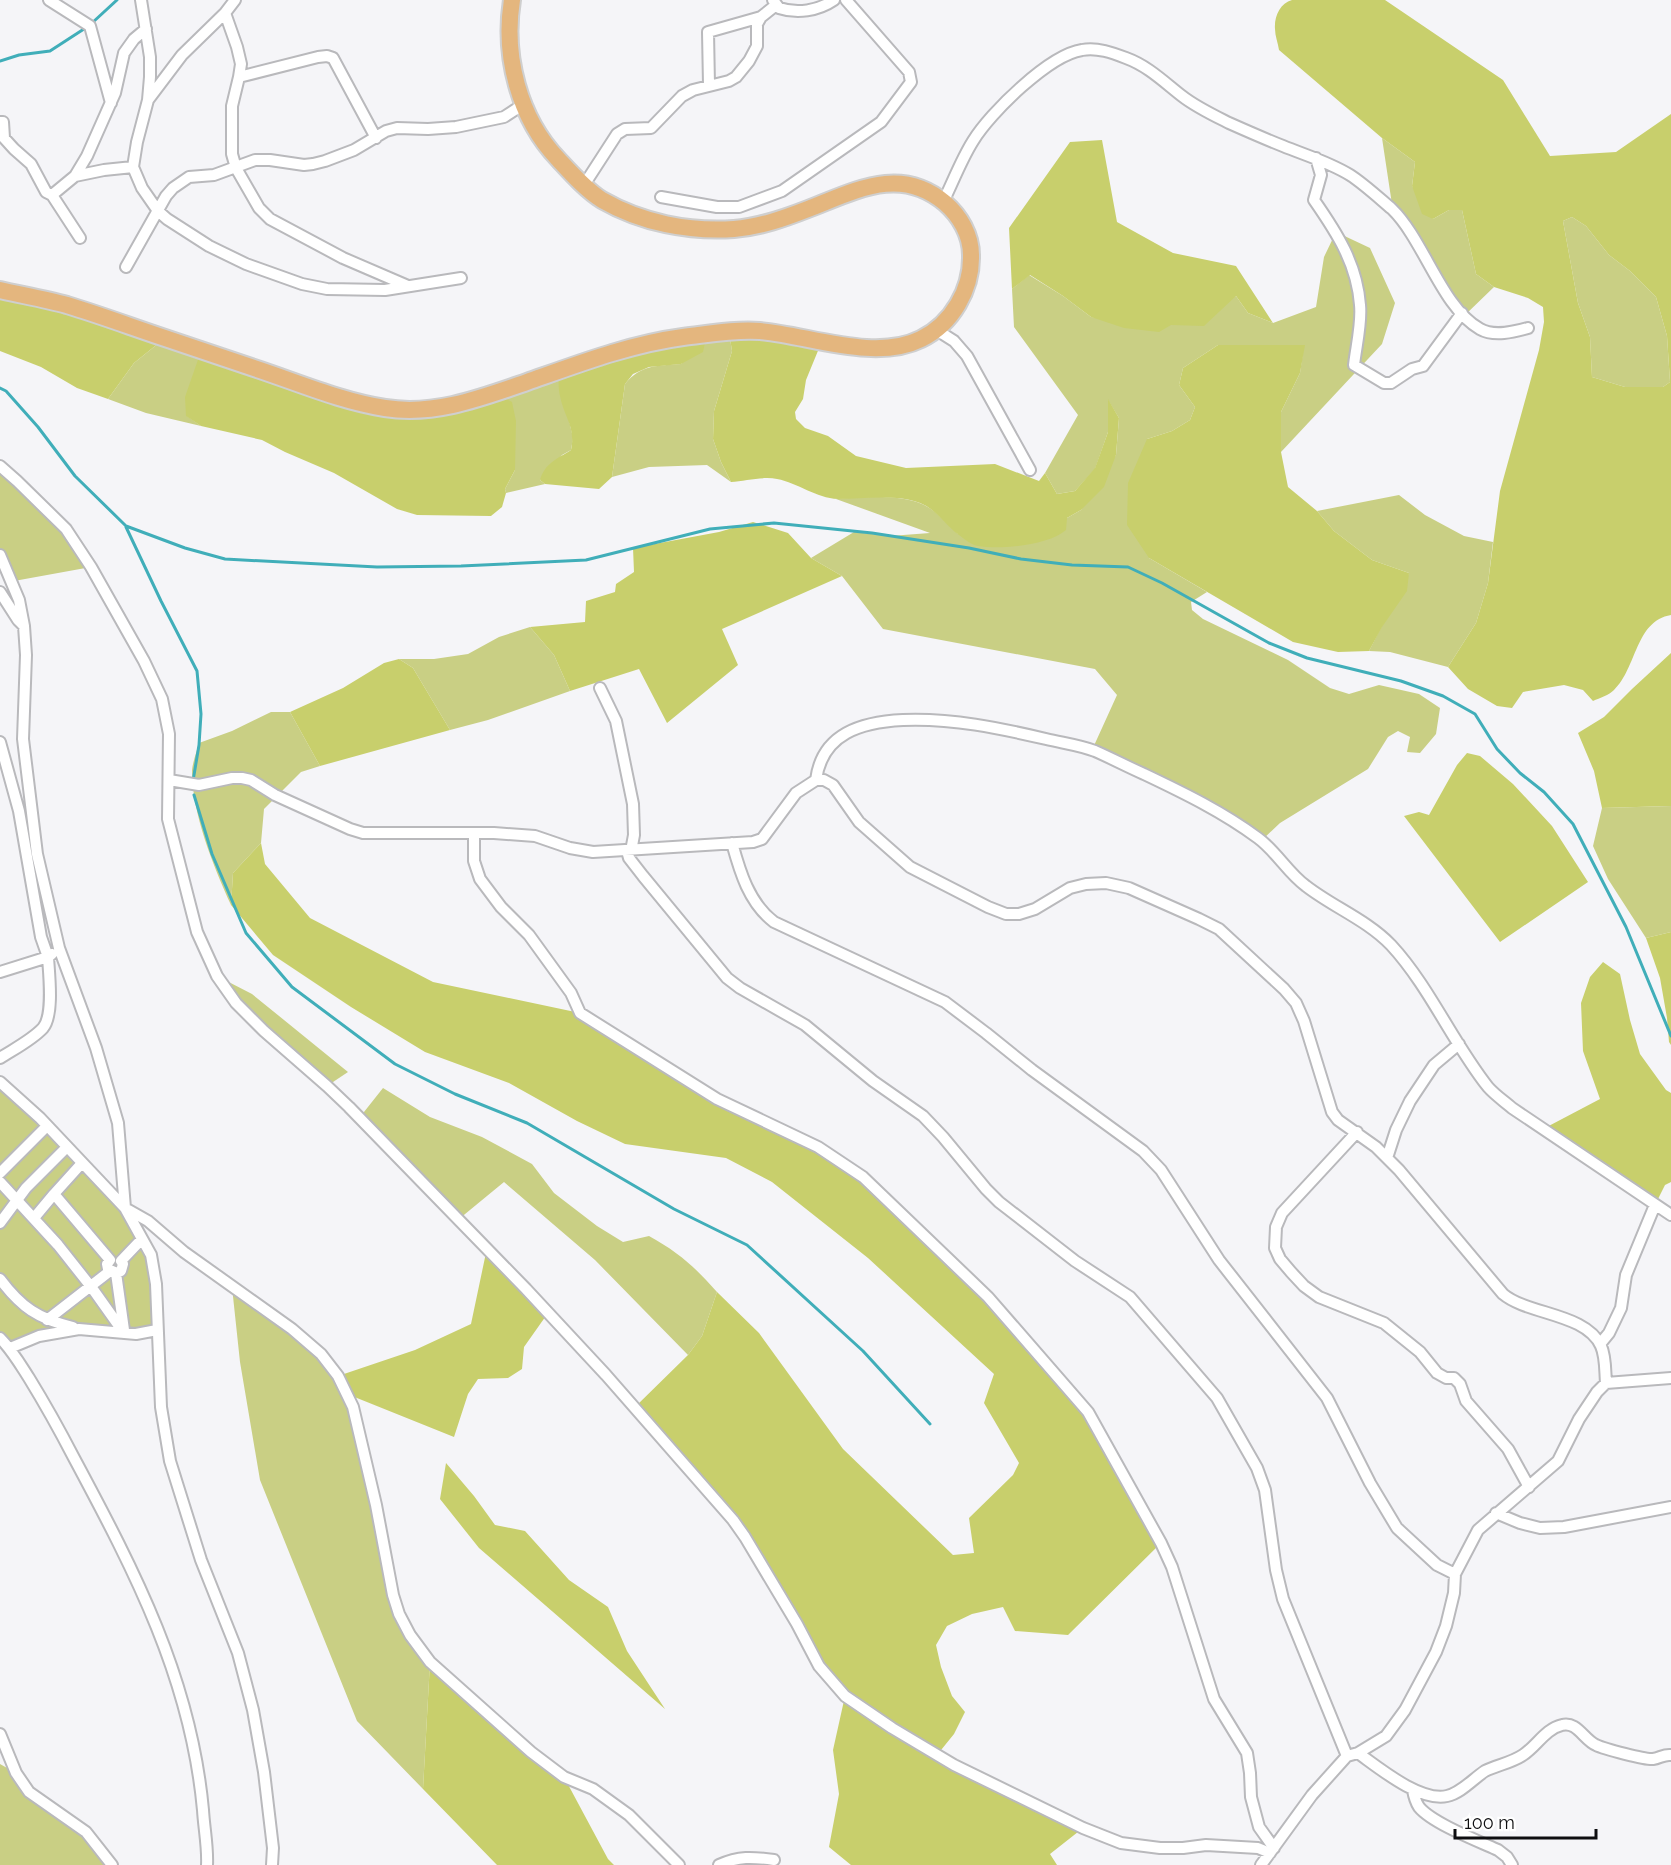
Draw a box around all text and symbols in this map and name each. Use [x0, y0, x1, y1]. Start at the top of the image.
scale bar [1455, 1802, 1596, 1840]
text: 100 m [1464, 1812, 1515, 1833]

